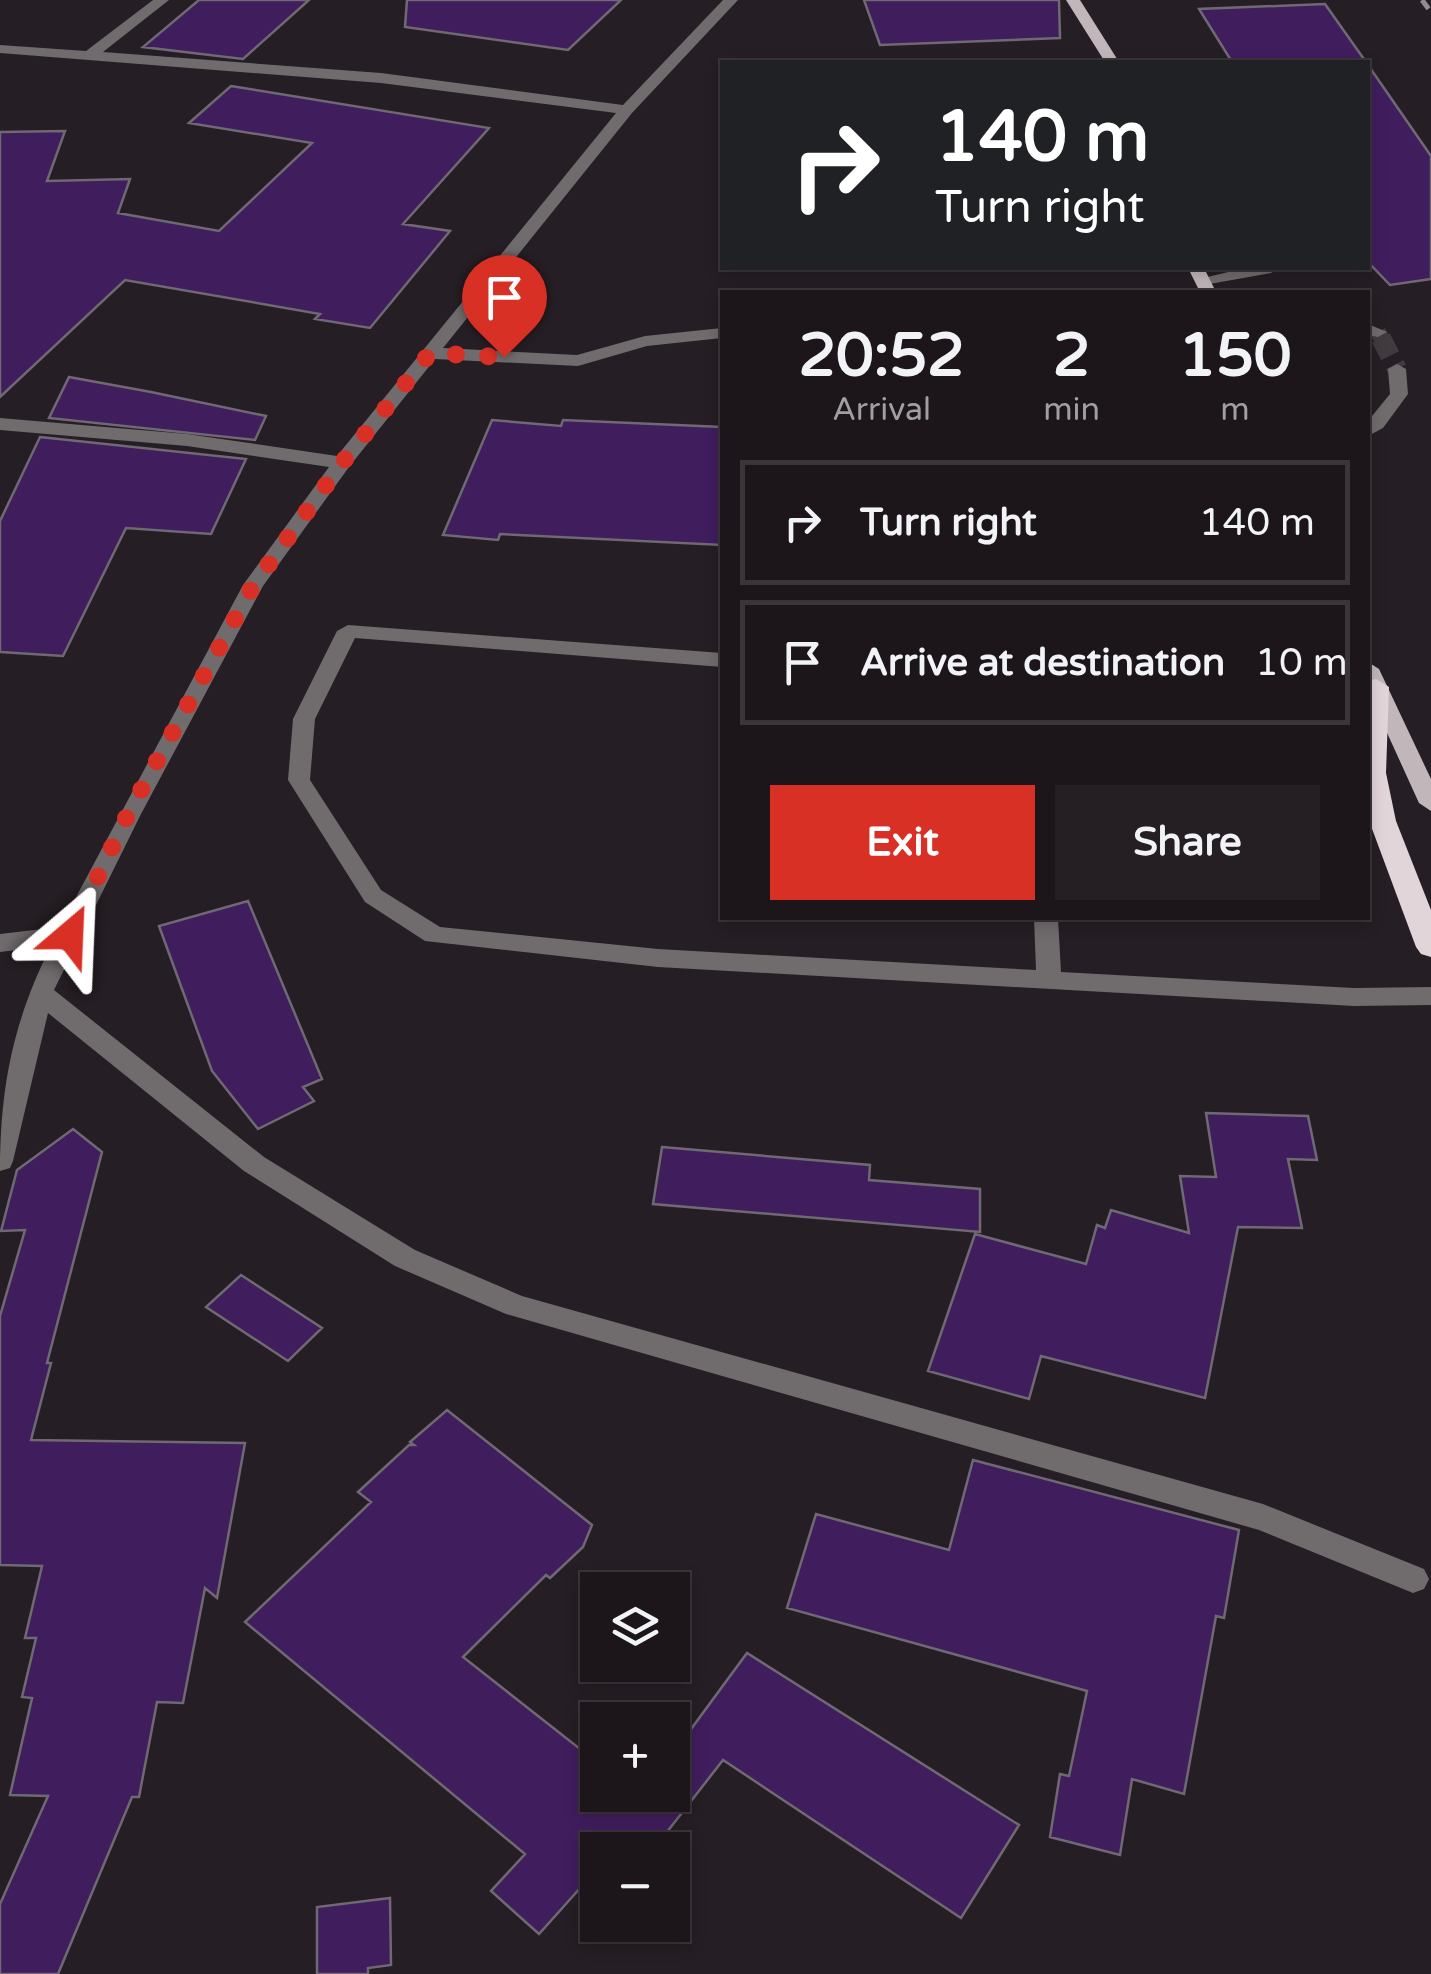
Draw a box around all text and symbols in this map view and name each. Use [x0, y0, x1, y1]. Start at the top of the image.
text: 140 m [935, 96, 1149, 180]
icon: right [770, 100, 900, 230]
text: Turn right [935, 181, 1144, 235]
pin [462, 255, 547, 358]
icon: arrive [477, 270, 532, 325]
text: 20:52 [798, 320, 965, 392]
text: 2 [1053, 320, 1090, 392]
text: 150 [1178, 320, 1292, 392]
text: Arrival [832, 391, 931, 429]
text: min [1043, 391, 1100, 429]
text: m [1220, 391, 1250, 429]
icon: right [775, 495, 830, 550]
text: Turn right [860, 500, 1037, 546]
text: 140 m [1199, 500, 1315, 546]
icon: arrive [775, 635, 830, 690]
text: Arrive at destination [860, 640, 1225, 686]
text: 10 m [1255, 640, 1348, 686]
button: Exit [770, 785, 1035, 900]
button: Share [1055, 785, 1320, 900]
position arrow [18, 883, 122, 987]
map controls [580, 1572, 690, 1942]
button: layers [580, 1572, 690, 1682]
button: + [580, 1702, 690, 1812]
button: − [580, 1832, 690, 1942]

